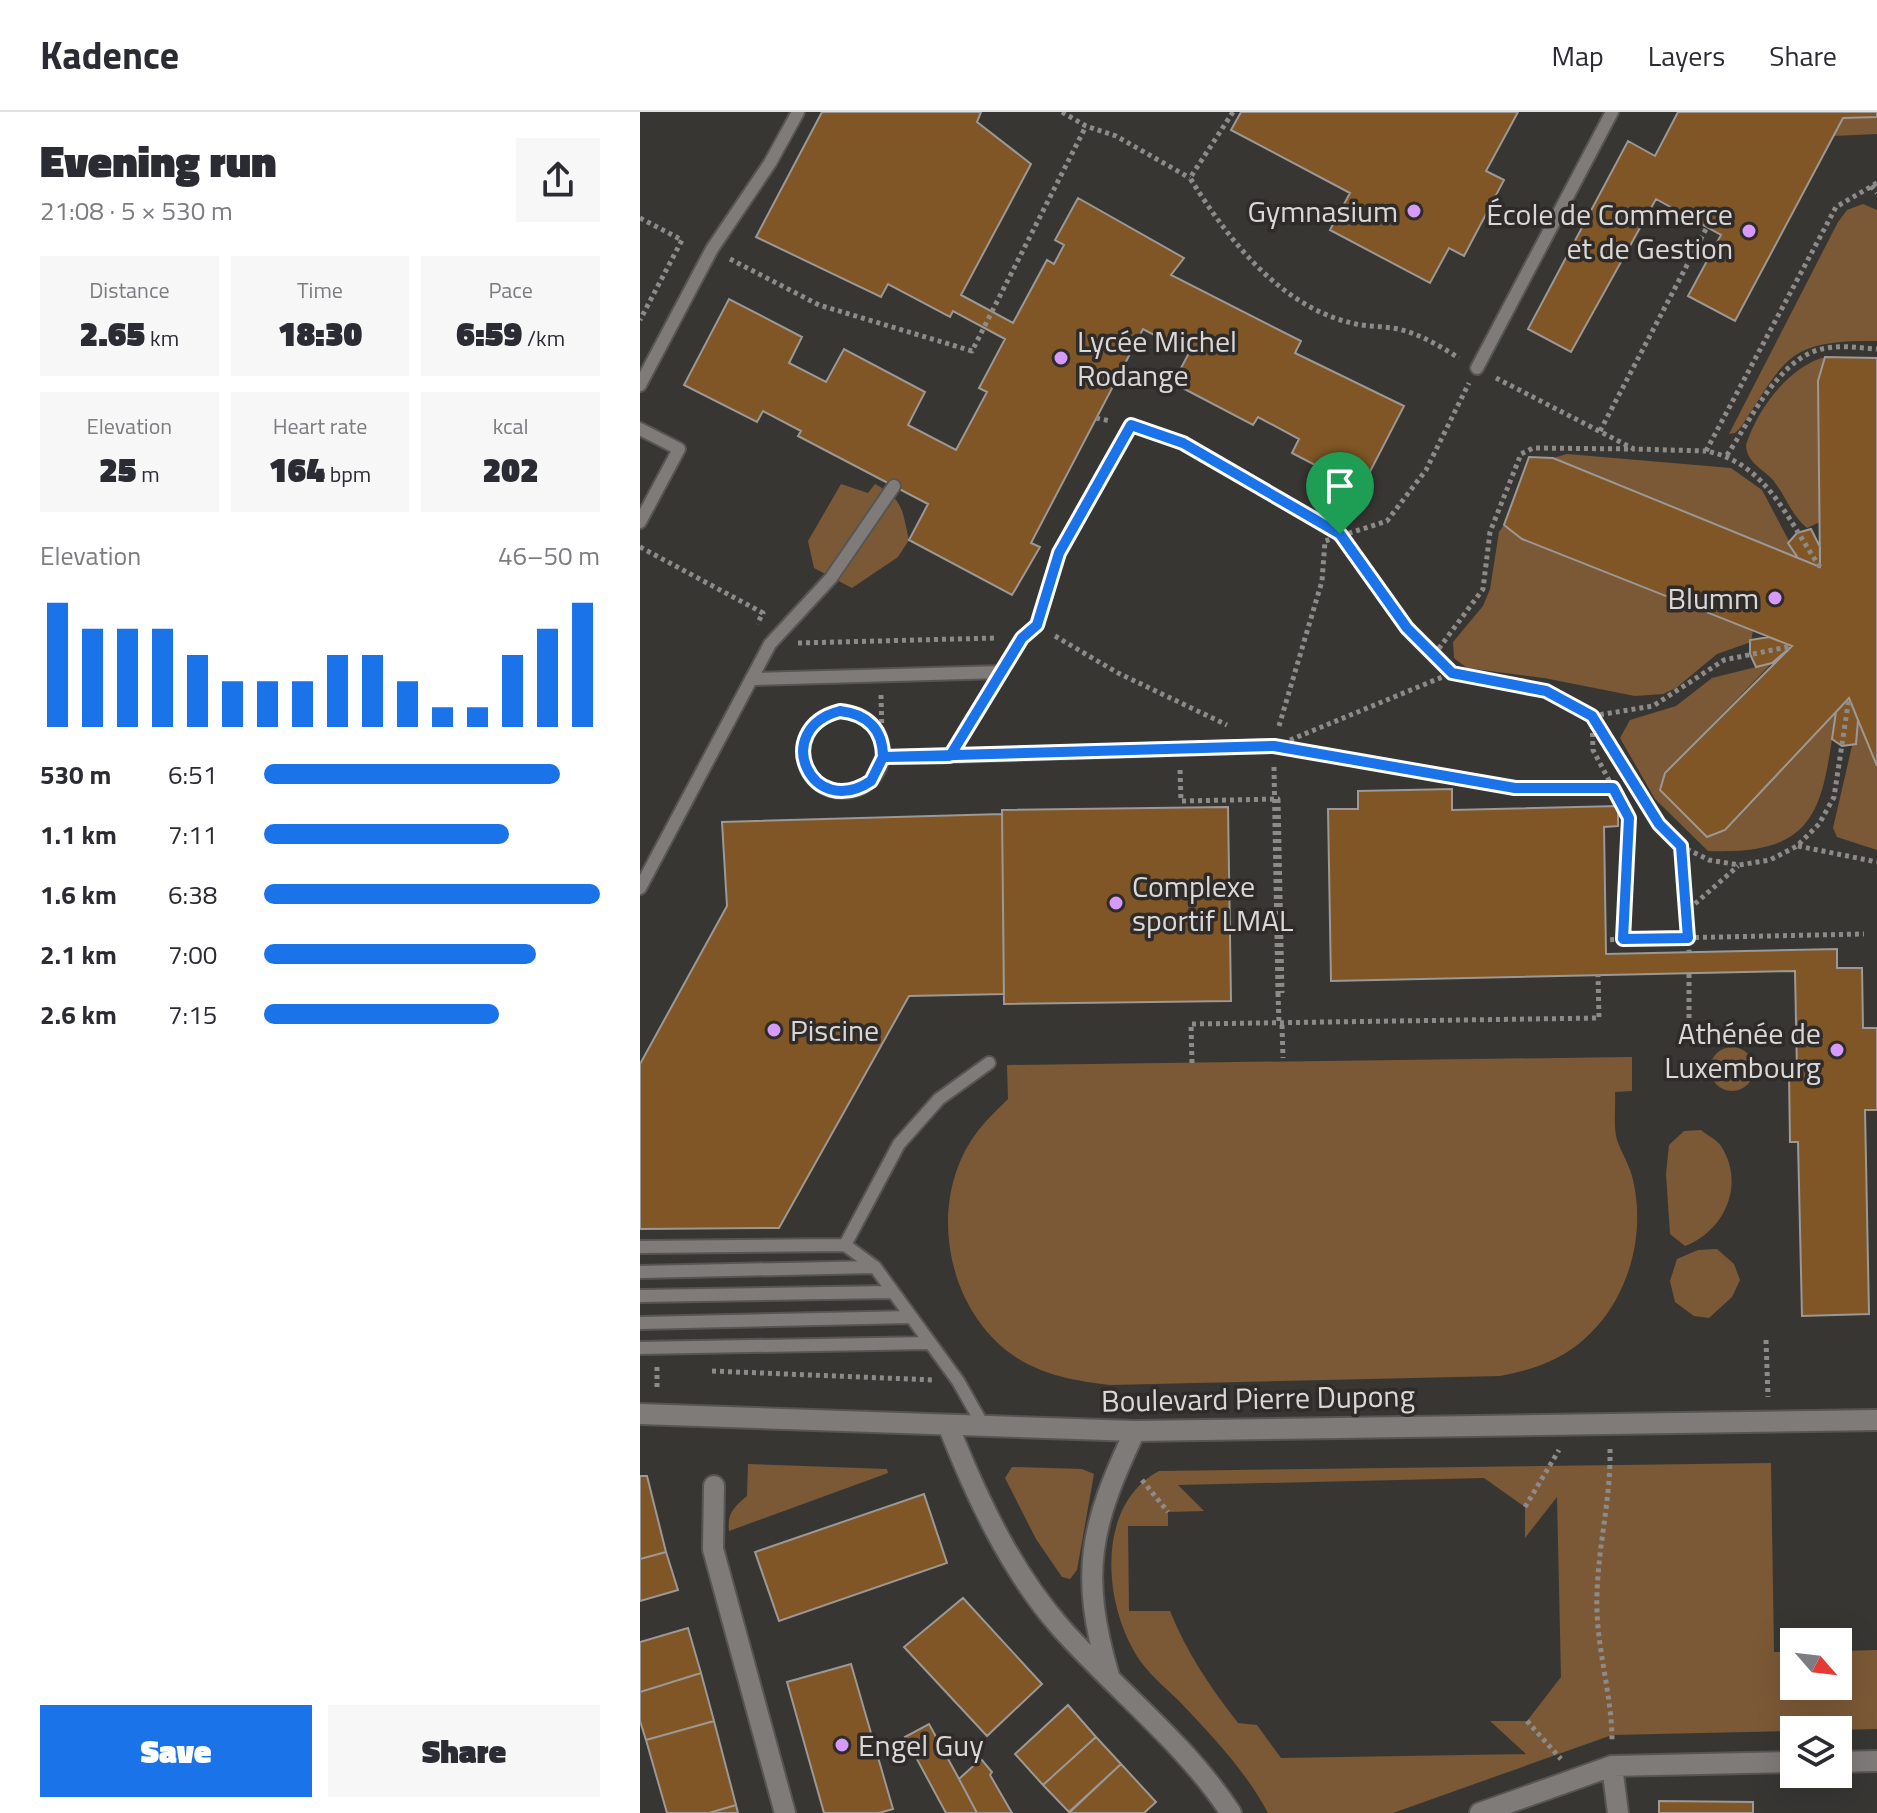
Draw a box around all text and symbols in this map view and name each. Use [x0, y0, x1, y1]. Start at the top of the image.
text: Kadence [40, 26, 179, 84]
text: Map [1551, 34, 1604, 77]
text: Layers [1648, 34, 1725, 77]
text: Share [1769, 34, 1837, 77]
text: Evening run [40, 127, 277, 194]
button: share [516, 138, 600, 222]
place label: Gymnasium [1247, 188, 1398, 234]
text: 21:08 · 5 × 530 m [40, 191, 233, 230]
place label: École de Commerce et de Gestion [1486, 191, 1733, 271]
marker: Gymnasium [1405, 202, 1423, 220]
marker: École de Commerce et de Gestion [1740, 222, 1758, 240]
text: Distance [89, 273, 170, 307]
text: Time [297, 273, 343, 307]
text: Pace [488, 273, 533, 307]
text: 2.65 [80, 307, 145, 359]
text: 18:30 [278, 307, 362, 359]
text: 6:59 [456, 307, 522, 359]
place label: Lycée Michel Rodange [1077, 318, 1237, 398]
text: km [145, 321, 179, 355]
text: /km [522, 321, 565, 355]
marker: Lycée Michel Rodange [1052, 349, 1070, 367]
text: Elevation [87, 409, 172, 443]
text: Heart rate [273, 409, 367, 443]
text: kcal [493, 409, 529, 443]
text: 25 [99, 443, 136, 495]
text: 164 [269, 443, 325, 495]
text: 202 [483, 443, 539, 495]
pin [1306, 452, 1374, 534]
text: m [136, 457, 160, 491]
text: bpm [325, 457, 371, 491]
icon: arrive [1318, 464, 1362, 508]
text: Elevation [40, 536, 141, 575]
text: 46–50 m [498, 536, 600, 575]
place label: Blumm [1668, 575, 1759, 621]
marker: Blumm [1766, 589, 1784, 607]
text: 530 m [40, 755, 111, 794]
text: 6:51 [168, 755, 217, 794]
text: 1.1 km [40, 815, 117, 854]
text: 7:11 [168, 815, 217, 854]
place label: Complexe sportif LMAL [1132, 863, 1293, 943]
text: 1.6 km [40, 875, 117, 914]
text: 6:38 [168, 875, 217, 914]
marker: Complexe sportif LMAL [1107, 894, 1125, 912]
text: 2.1 km [40, 935, 117, 974]
text: 7:00 [168, 935, 217, 974]
text: 2.6 km [40, 995, 117, 1034]
text: 7:15 [168, 995, 217, 1034]
place label: Piscine [790, 1007, 879, 1053]
place label: Athénée de Luxembourg [1664, 1010, 1821, 1090]
marker: Piscine [765, 1021, 783, 1039]
marker: Athénée de Luxembourg [1828, 1041, 1846, 1059]
street label: Boulevard Pierre Dupong [1101, 1372, 1415, 1424]
north arrow [1780, 1628, 1852, 1700]
map controls [1780, 1628, 1852, 1788]
button: Save [40, 1705, 312, 1797]
button: Share [328, 1705, 600, 1797]
button: layers [1780, 1716, 1852, 1788]
place label: Engel Guy [858, 1722, 984, 1768]
marker: Engel Guy [833, 1736, 851, 1754]

